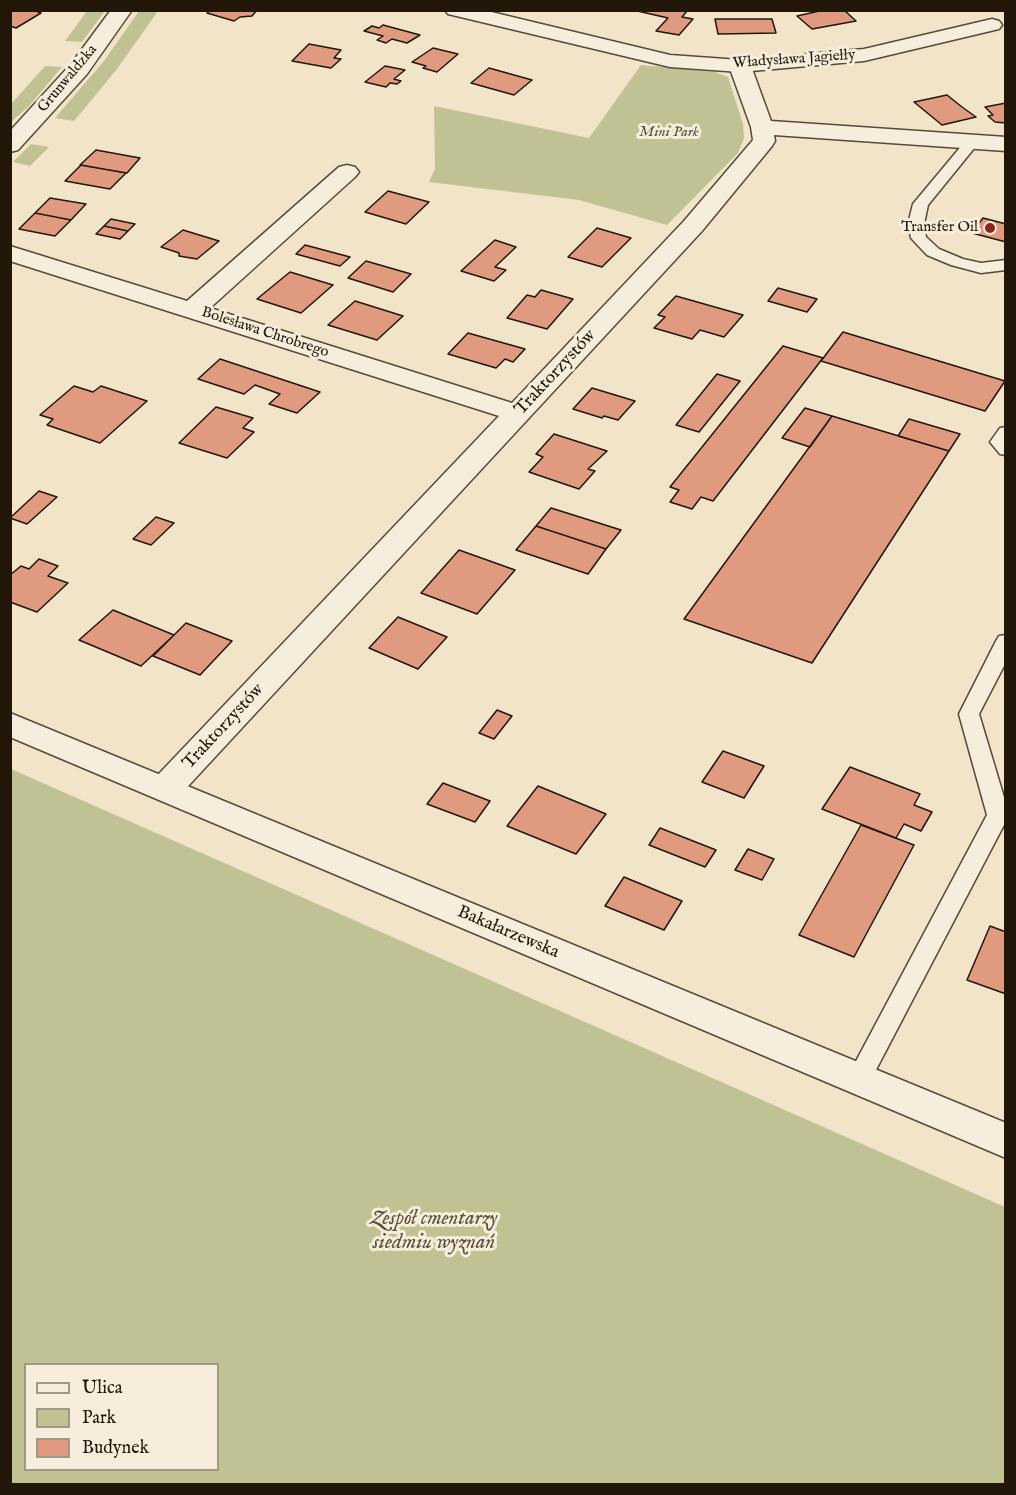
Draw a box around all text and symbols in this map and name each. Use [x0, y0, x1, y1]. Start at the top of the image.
street label: Grunwaldzka [34, 41, 102, 117]
street label: Władysława Jagiełły [732, 47, 856, 73]
park label: Mini Park [639, 124, 699, 142]
place label: Transfer Oil [901, 219, 978, 237]
marker: Transfer Oil [983, 221, 997, 235]
street label: Bolesława Chrobrego [199, 304, 331, 362]
street label: Traktorzystów [511, 326, 601, 420]
street label: Traktorzystów [179, 680, 269, 774]
street label: Bakałarzewska [454, 902, 562, 964]
park label: Zespół cmentarzy siedmiu wyznań [371, 1207, 497, 1257]
legend [24, 1363, 219, 1471]
text: Ulica [82, 1377, 123, 1400]
text: Park [82, 1407, 116, 1430]
text: Budynek [82, 1437, 149, 1460]

